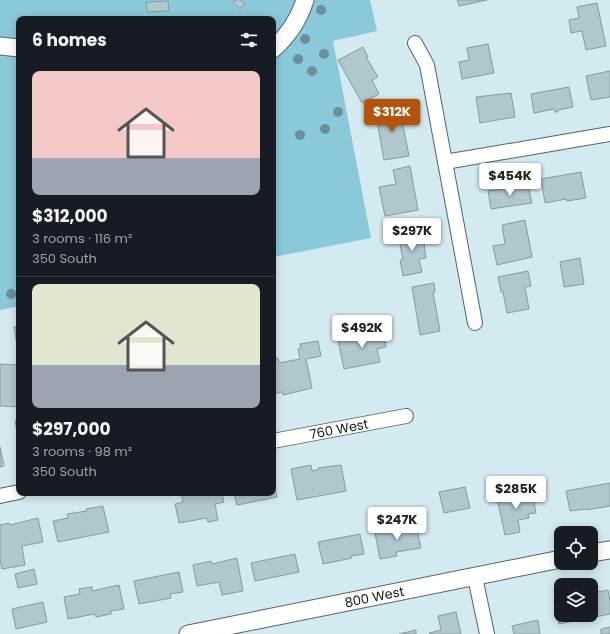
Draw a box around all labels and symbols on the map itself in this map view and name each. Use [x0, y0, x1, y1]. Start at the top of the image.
pin: $312K [364, 99, 420, 133]
pin: $454K [482, 163, 538, 197]
pin: $297K [384, 218, 440, 252]
pin: $492K [334, 315, 390, 349]
street label: 760 West [308, 414, 370, 443]
pin: $285K [488, 476, 544, 510]
pin: $247K [369, 507, 425, 541]
street label: 800 West [343, 581, 406, 612]

